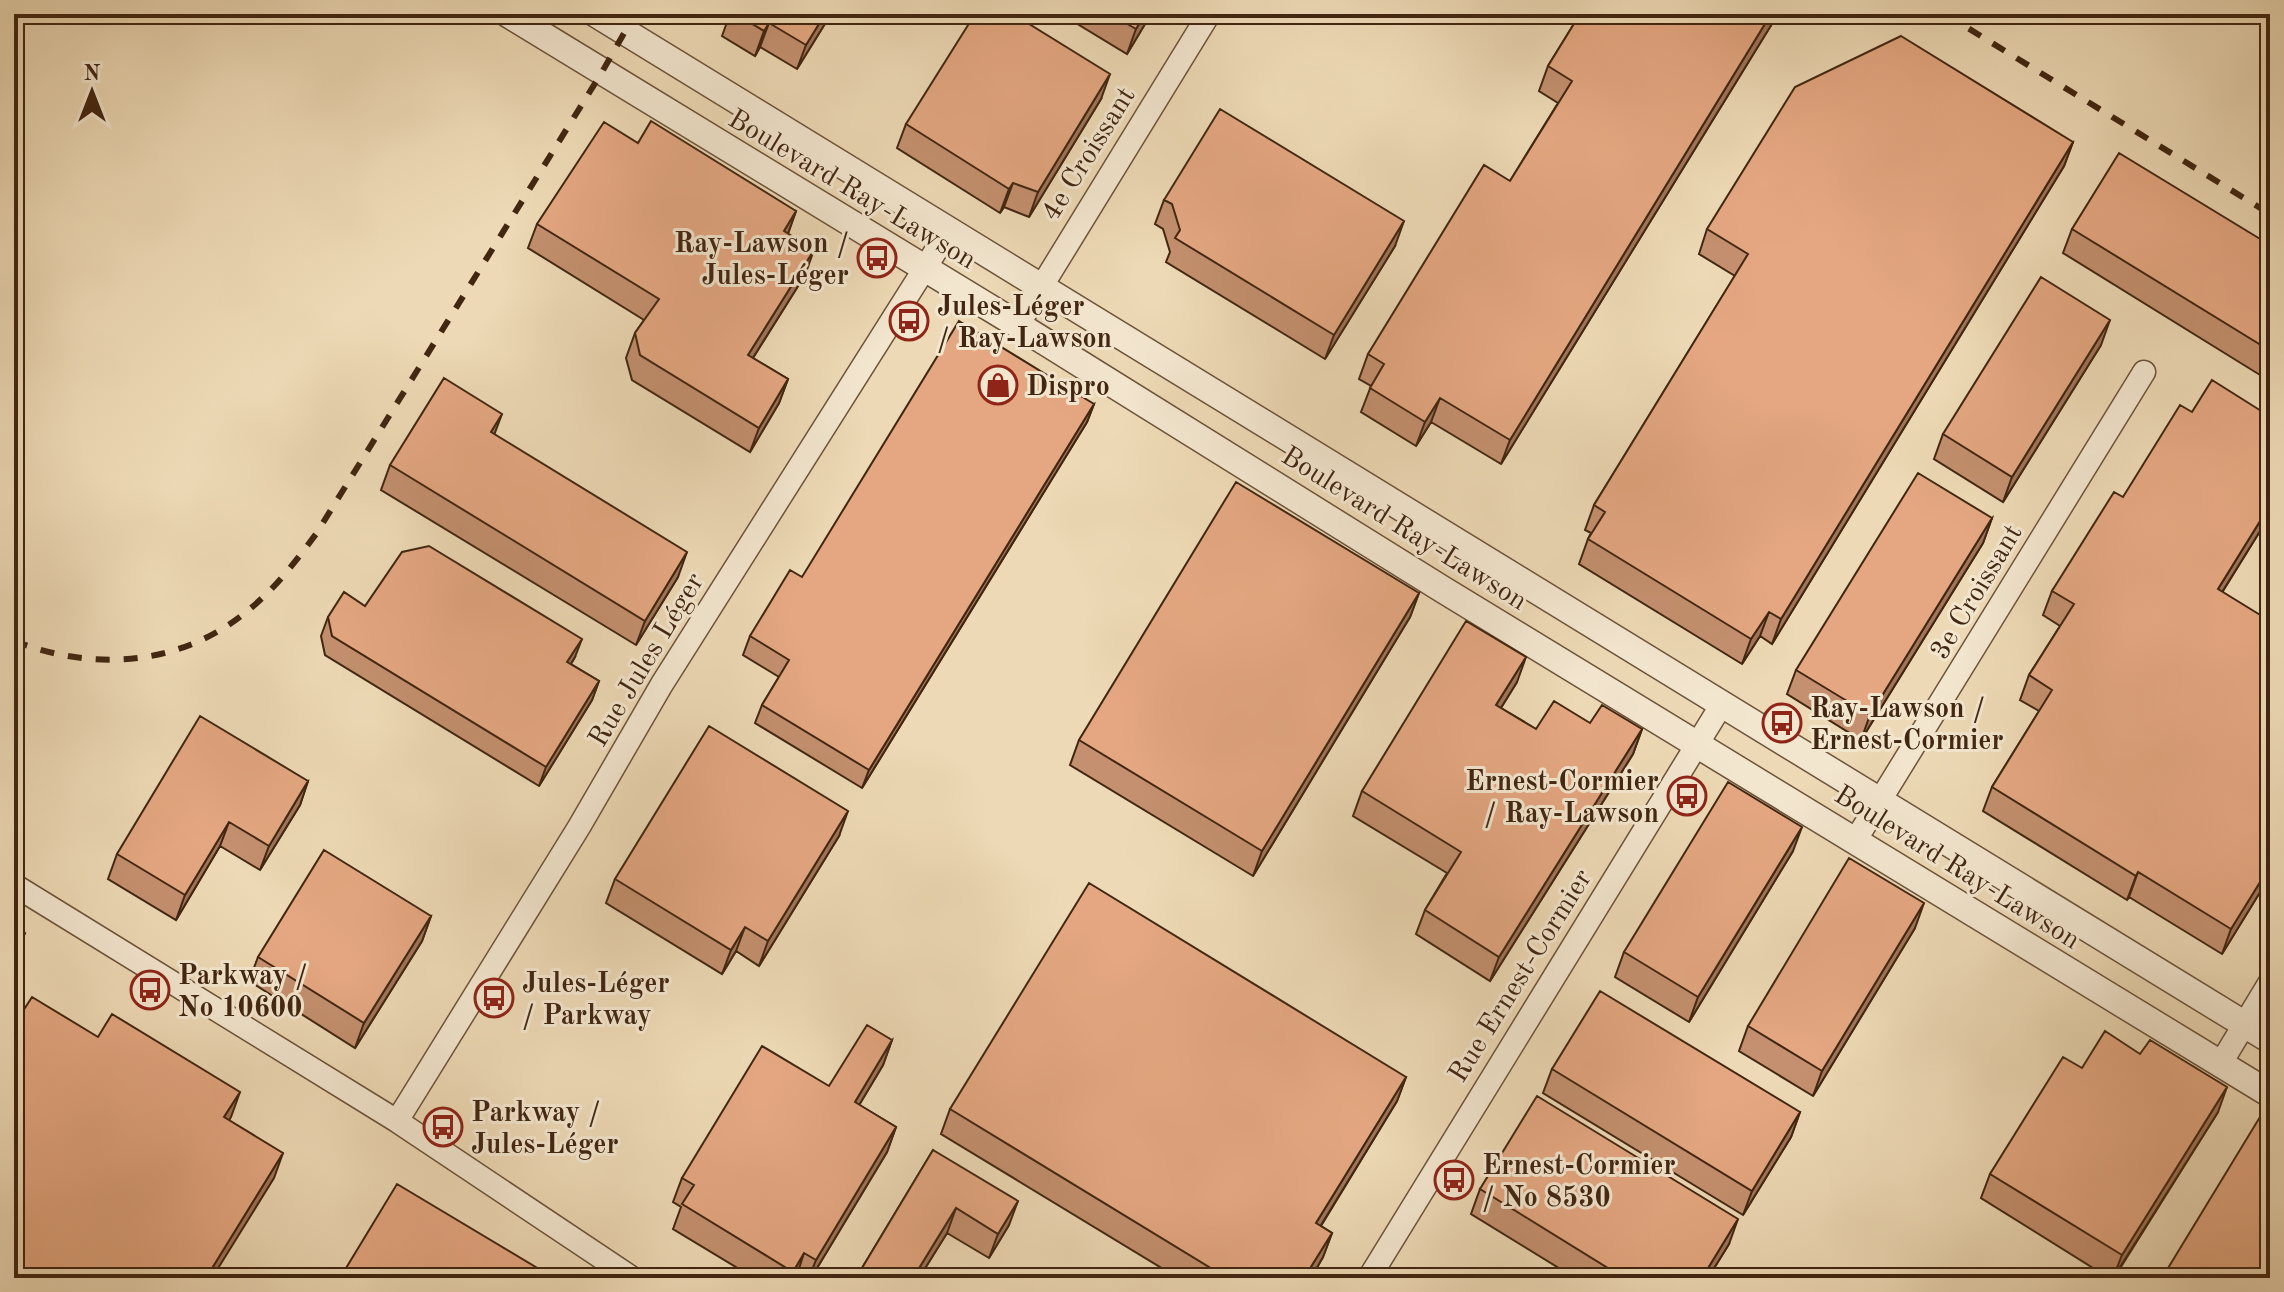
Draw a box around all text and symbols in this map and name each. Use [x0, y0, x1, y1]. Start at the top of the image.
north arrow [52, 52, 132, 132]
text: N [84, 63, 101, 85]
street label: 4e Croissant [1037, 83, 1142, 226]
street label: Boulevard Ray-Lawson [723, 105, 980, 276]
place label: Ray-Lawson / Jules-Léger [674, 231, 849, 291]
bus stop icon: Ray-Lawson / Jules-Léger [856, 237, 898, 279]
place label: Jules-Léger / Ray-Lawson [937, 294, 1112, 354]
bus stop icon: Jules-Léger / Ray-Lawson [888, 300, 930, 342]
shop icon: Dispro [977, 364, 1019, 406]
place label: Dispro [1026, 374, 1110, 402]
street label: Boulevard Ray-Lawson [1276, 442, 1531, 617]
street label: 3e Croissant [1927, 520, 2029, 665]
street label: Rue Jules Léger [585, 569, 710, 752]
place label: Ray-Lawson / Ernest-Cormier [1810, 696, 2004, 756]
bus stop icon: Ray-Lawson / Ernest-Cormier [1761, 702, 1803, 744]
place label: Ernest-Cormier / Ray-Lawson [1465, 769, 1659, 829]
bus stop icon: Ernest-Cormier / Ray-Lawson [1666, 775, 1708, 817]
street label: Boulevard Ray-Lawson [1829, 781, 2084, 956]
street label: Rue Ernest-Cormier [1445, 865, 1598, 1088]
place label: Parkway / No 10600 [178, 963, 308, 1023]
bus stop icon: Parkway / No 10600 [129, 969, 171, 1011]
place label: Jules-Léger / Parkway [522, 971, 670, 1031]
bus stop icon: Jules-Léger / Parkway [473, 977, 515, 1019]
place label: Parkway / Jules-Léger [471, 1100, 619, 1160]
bus stop icon: Parkway / Jules-Léger [422, 1106, 464, 1148]
place label: Ernest-Cormier / No 8530 [1482, 1153, 1676, 1213]
bus stop icon: Ernest-Cormier / No 8530 [1433, 1159, 1475, 1201]

